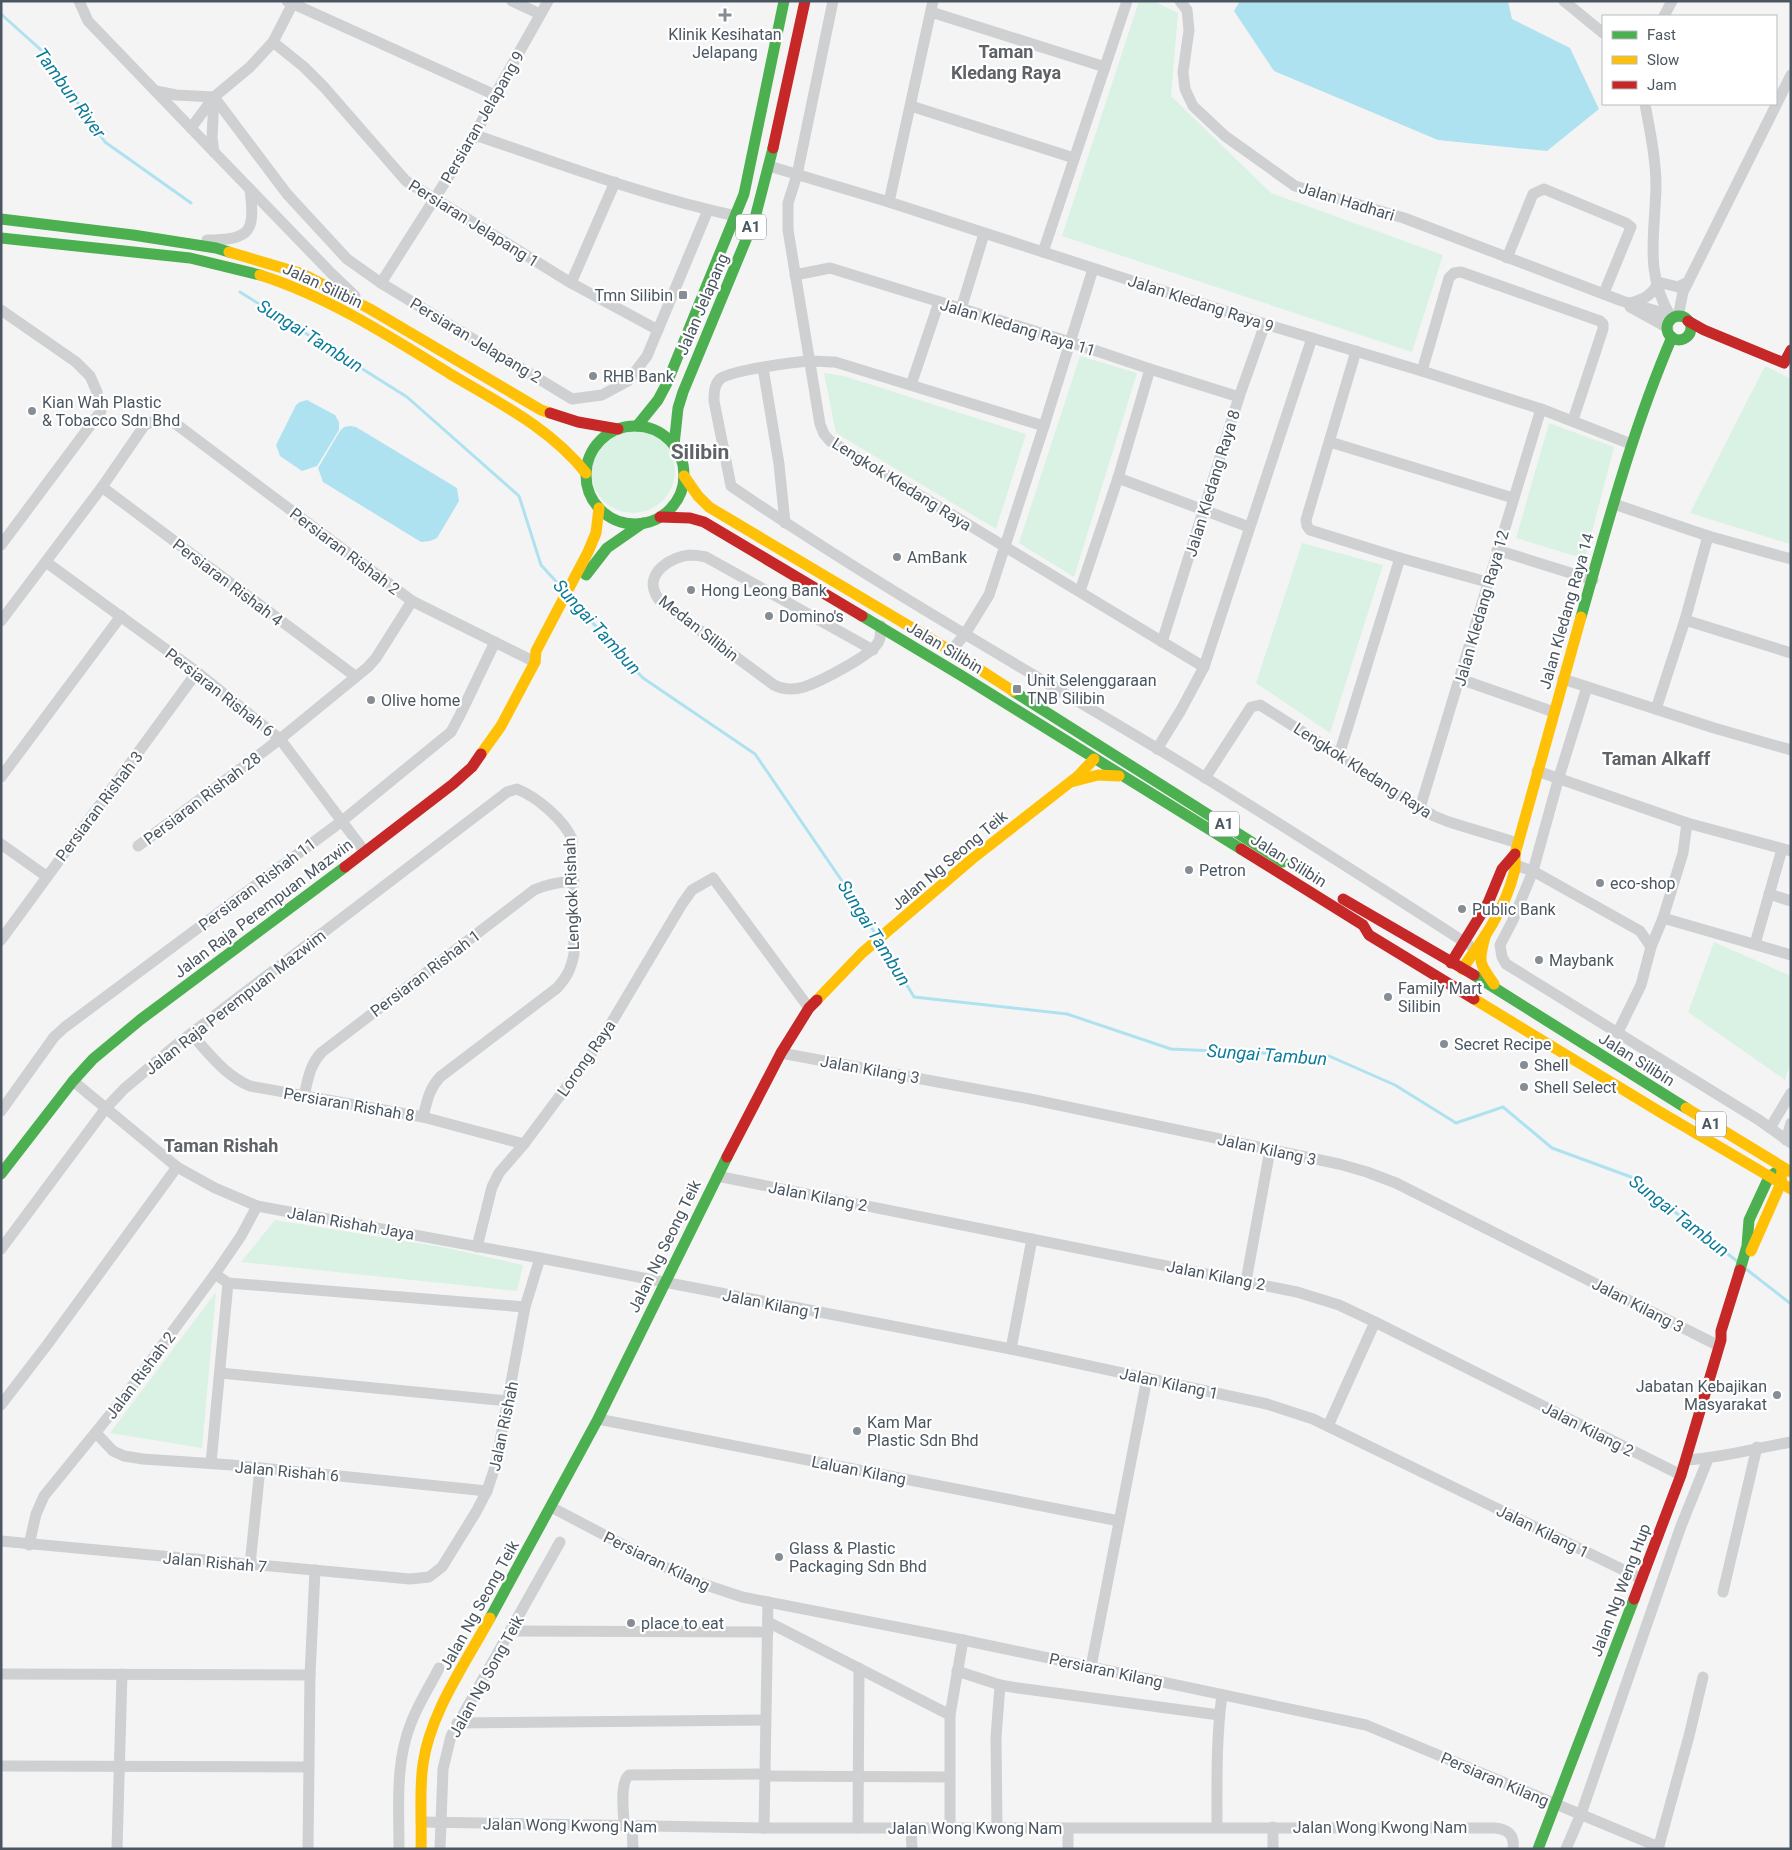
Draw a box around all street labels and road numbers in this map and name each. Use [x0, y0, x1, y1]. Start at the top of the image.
street label: Persiaran Jelapang 9 [437, 48, 528, 187]
street label: Persiaran Jelapang 1 [405, 176, 542, 271]
street label: Jalan Hadhari [1297, 178, 1397, 225]
road number: A1 [736, 214, 766, 240]
street label: Jalan Jelapang [673, 251, 732, 358]
street label: Jalan Silibin [280, 259, 366, 312]
street label: Jalan Kledang Raya 9 [1125, 271, 1276, 336]
street label: Persiaran Jelapang 2 [407, 294, 545, 387]
street label: Jalan Kledang Raya 11 [938, 295, 1098, 360]
street label: Jalan Kledang Raya 8 [1181, 407, 1244, 559]
street label: Lengkok Kledang Raya [829, 434, 975, 535]
street label: Persiaran Rishah 2 [286, 504, 403, 599]
street label: Jalan Kledang Raya 12 [1450, 528, 1513, 688]
street label: Jalan Kledang Raya 14 [1535, 531, 1598, 691]
street label: Persiaran Rishah 4 [169, 535, 286, 630]
street label: Medan Silibin [655, 591, 742, 665]
street label: Jalan Silibin [903, 617, 986, 678]
street label: Persiaran Rishah 6 [162, 644, 278, 741]
street label: Lengkok Kledang Raya [1290, 719, 1435, 822]
street label: Persiaran Rishah 3 [52, 748, 147, 865]
street label: Persiaran Rishah 28 [140, 748, 265, 849]
street label: Jalan Ng Seong Teik [888, 806, 1012, 914]
road number: A1 [1209, 812, 1239, 836]
street label: Jalan Silibin [1247, 830, 1330, 891]
street label: Persiaran Rishah 11 [195, 834, 320, 935]
street label: Jalan Raja Perempuan Mazwin [170, 835, 356, 982]
street label: Lengkok Rishah [560, 837, 583, 951]
street label: Jalan Raja Perempuan Mazwim [141, 926, 329, 1079]
street label: Persiaran Rishah 1 [367, 926, 484, 1021]
street label: Lorong Raya [553, 1017, 620, 1100]
street label: Jalan Silibin [1595, 1029, 1678, 1090]
street label: Jalan Kilang 3 [819, 1051, 921, 1088]
street label: Persiaran Rishah 8 [282, 1084, 416, 1125]
road number: A1 [1696, 1112, 1726, 1136]
street label: Jalan Kilang 3 [1216, 1130, 1318, 1169]
street label: Jalan Ng Seong Teik [624, 1176, 705, 1316]
street label: Jalan Kilang 2 [767, 1178, 869, 1215]
street label: Jalan Rishah Jaya [286, 1203, 416, 1244]
street label: Jalan Kilang 2 [1165, 1257, 1267, 1294]
street label: Jalan Kilang 3 [1589, 1274, 1687, 1337]
street label: Jalan Kilang 1 [721, 1286, 823, 1323]
street label: Jalan Rishah 2 [101, 1328, 179, 1423]
street label: Jalan Kilang 1 [1118, 1364, 1220, 1403]
street label: Jalan Rishah [485, 1379, 522, 1473]
street label: Jalan Kilang 2 [1539, 1398, 1637, 1461]
street label: Laluan Kilang [810, 1452, 908, 1489]
street label: Jalan Rishah 6 [234, 1457, 340, 1486]
street label: Jalan Kilang 1 [1494, 1501, 1592, 1562]
street label: Jalan Ng Weng Hup [1586, 1521, 1655, 1659]
street label: Persiaran Kilang [601, 1528, 713, 1595]
street label: Jalan Ng Seong Teik [436, 1536, 523, 1673]
street label: Jalan Rishah 7 [162, 1548, 268, 1577]
street label: Jalan Ng Song Teik [445, 1611, 528, 1741]
street label: Persiaran Kilang [1047, 1649, 1164, 1692]
street label: Persiaran Kilang [1438, 1748, 1552, 1811]
street label: Jalan Wong Kwong Nam [483, 1814, 657, 1837]
street label: Jalan Wong Kwong Nam [1293, 1818, 1467, 1837]
street label: Jalan Wong Kwong Nam [888, 1819, 1062, 1838]

